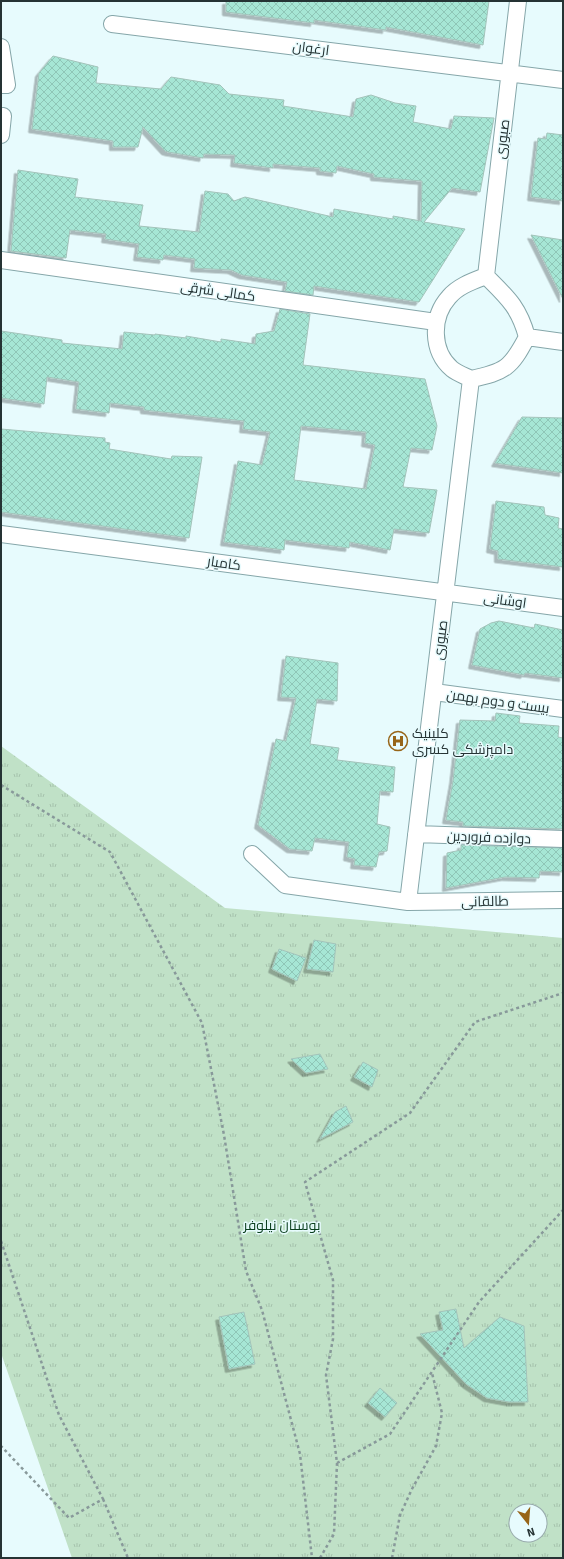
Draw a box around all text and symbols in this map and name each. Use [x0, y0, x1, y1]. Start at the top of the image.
street label: ارغوان [292, 38, 330, 59]
street label: صبوری [492, 118, 513, 160]
street label: کمالی شرقی [179, 278, 256, 305]
street label: کامیار [205, 553, 242, 574]
street label: اوشانی [482, 589, 528, 612]
street label: صبوری [430, 619, 451, 661]
street label: بیست و دوم بهمن [445, 686, 550, 718]
place label: کلینیک دامپزشکی کسری [412, 725, 513, 759]
hospital icon: کلینیک دامپزشکی کسری [387, 730, 409, 752]
street label: دوازده فروردین [447, 828, 531, 847]
street label: طالقانی [461, 893, 509, 910]
park label: بوستان نیلوفر [243, 1217, 321, 1234]
north arrow [508, 1503, 548, 1543]
text: N [525, 1525, 536, 1539]

